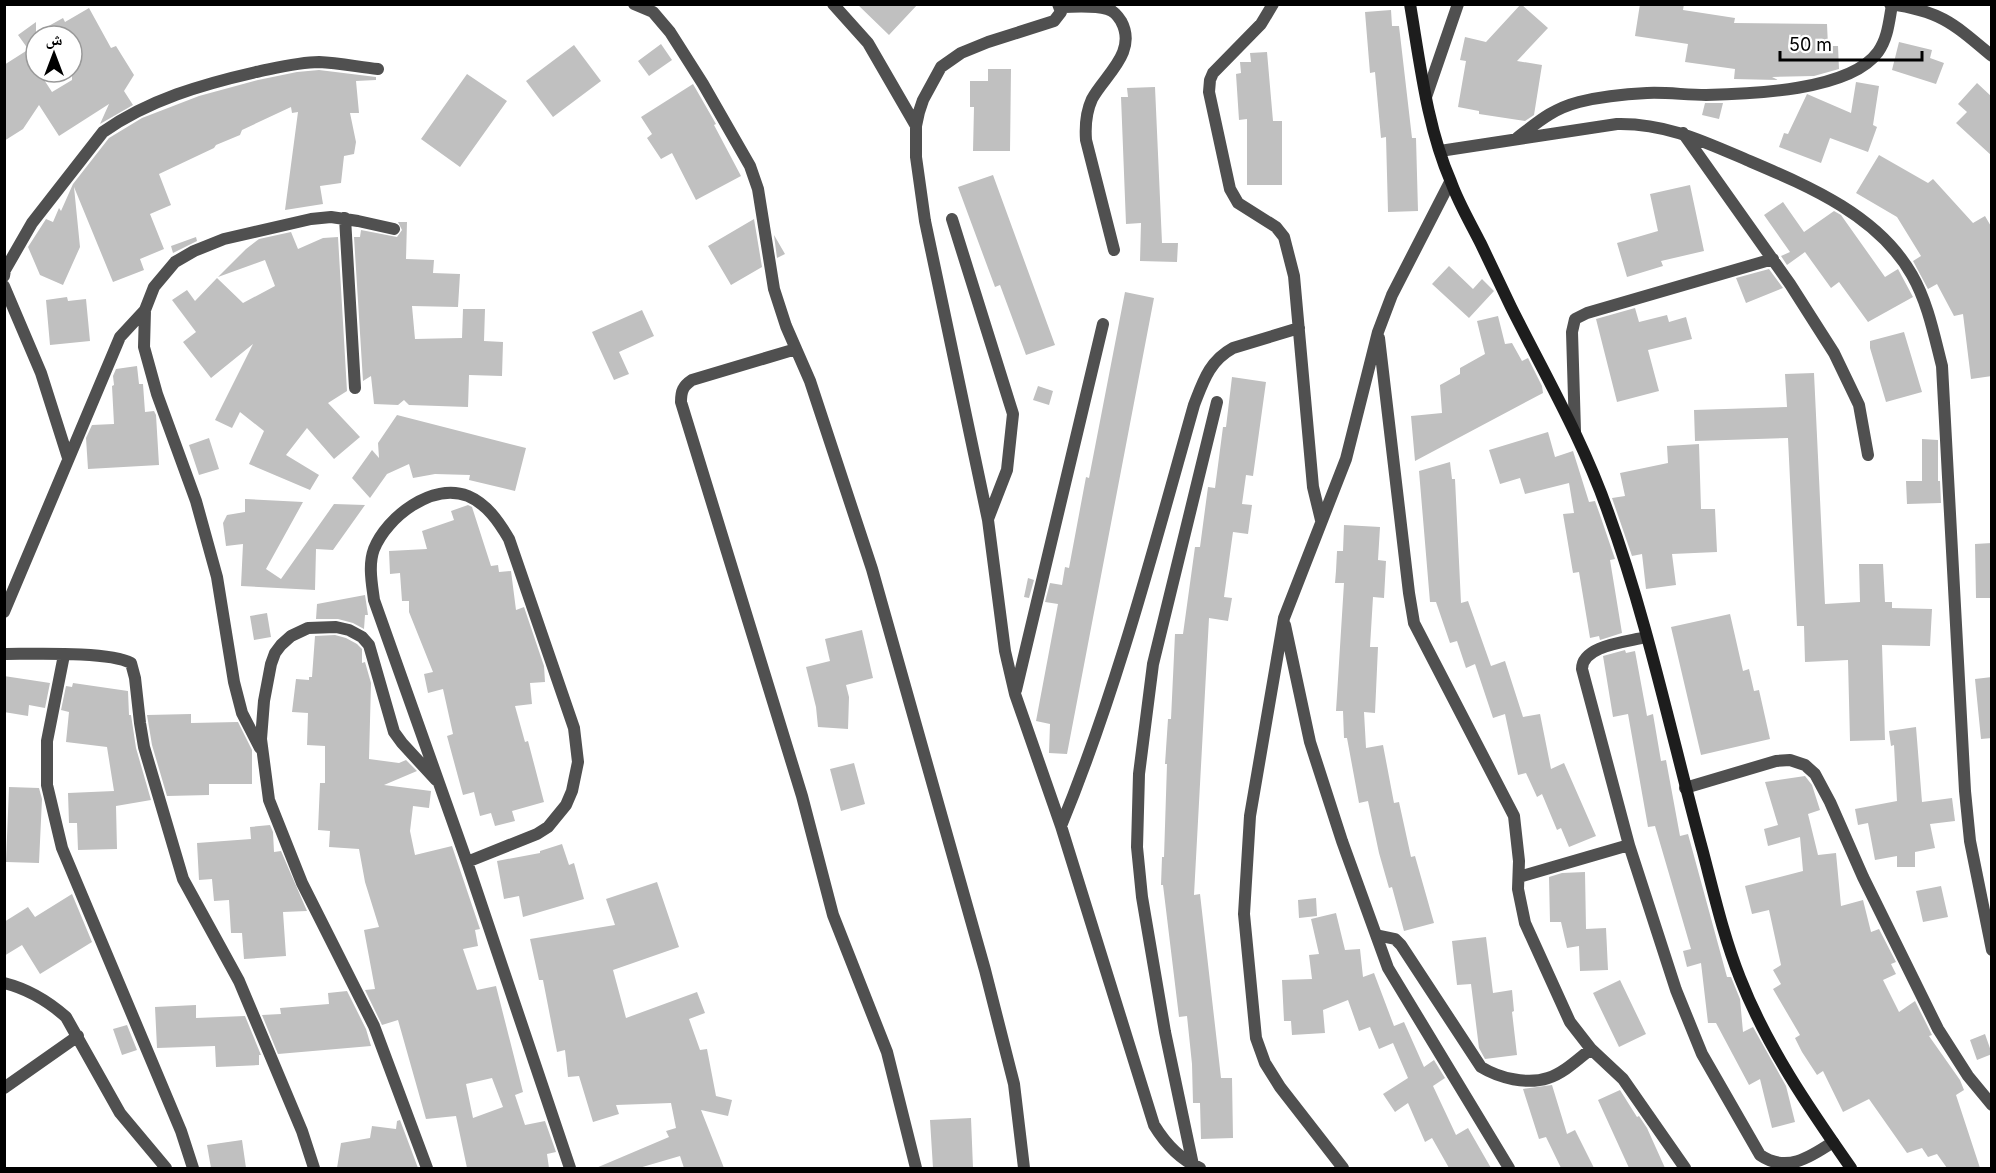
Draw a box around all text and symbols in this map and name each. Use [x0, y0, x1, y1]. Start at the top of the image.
north arrow [24, 24, 84, 84]
scale bar [1780, 24, 1922, 62]
text: ش [46, 29, 63, 49]
text: 50 m [1789, 34, 1832, 55]

